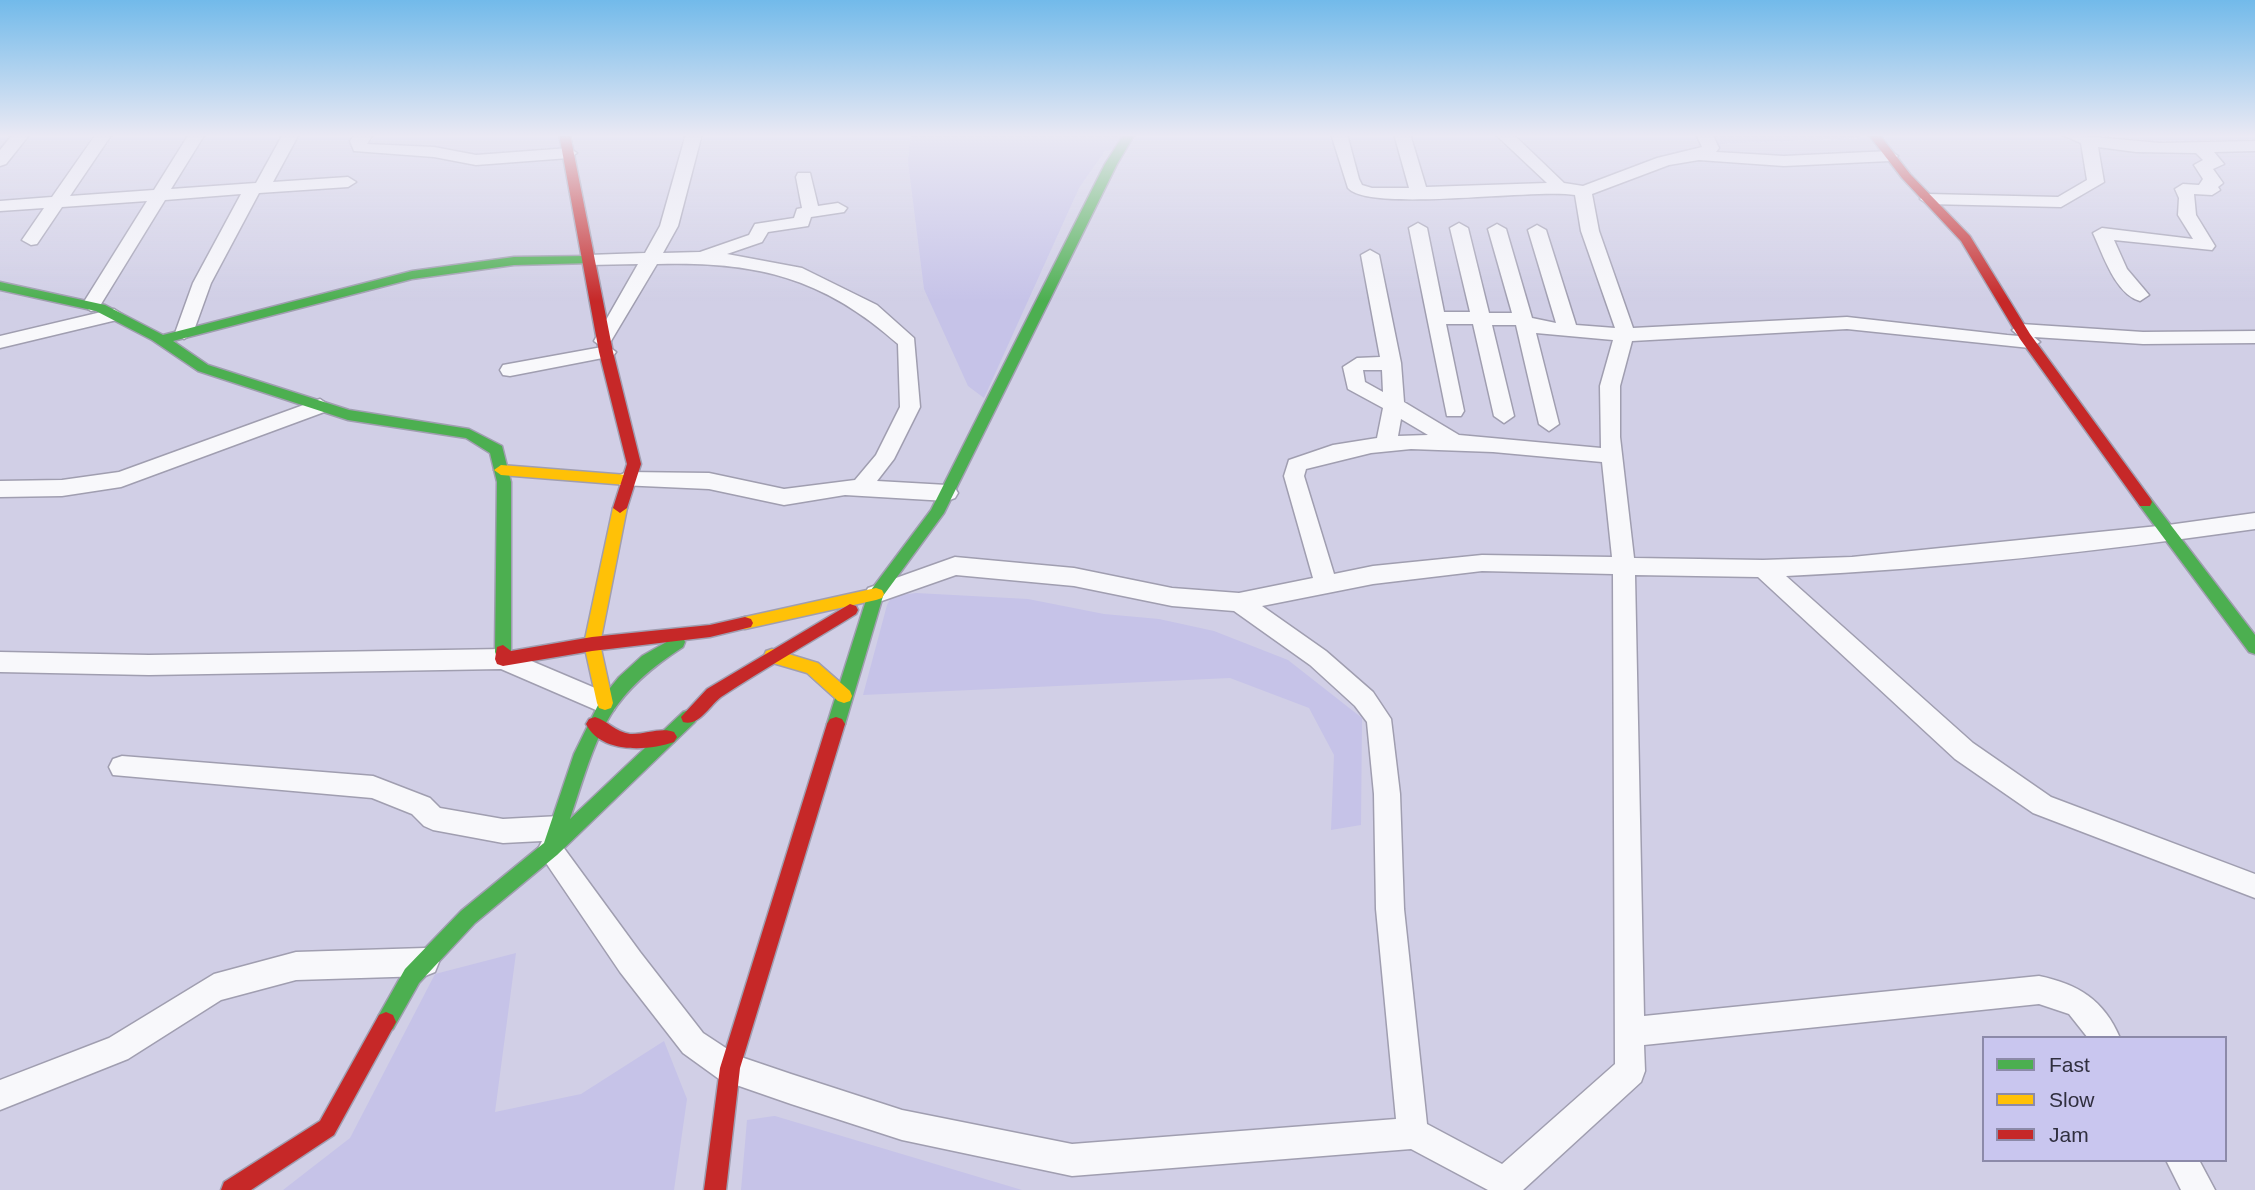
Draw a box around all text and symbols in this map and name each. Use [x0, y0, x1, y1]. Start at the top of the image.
legend [1982, 1036, 2227, 1162]
text: Fast [2049, 1053, 2090, 1076]
text: Slow [2049, 1088, 2095, 1111]
text: Jam [2049, 1123, 2089, 1146]

